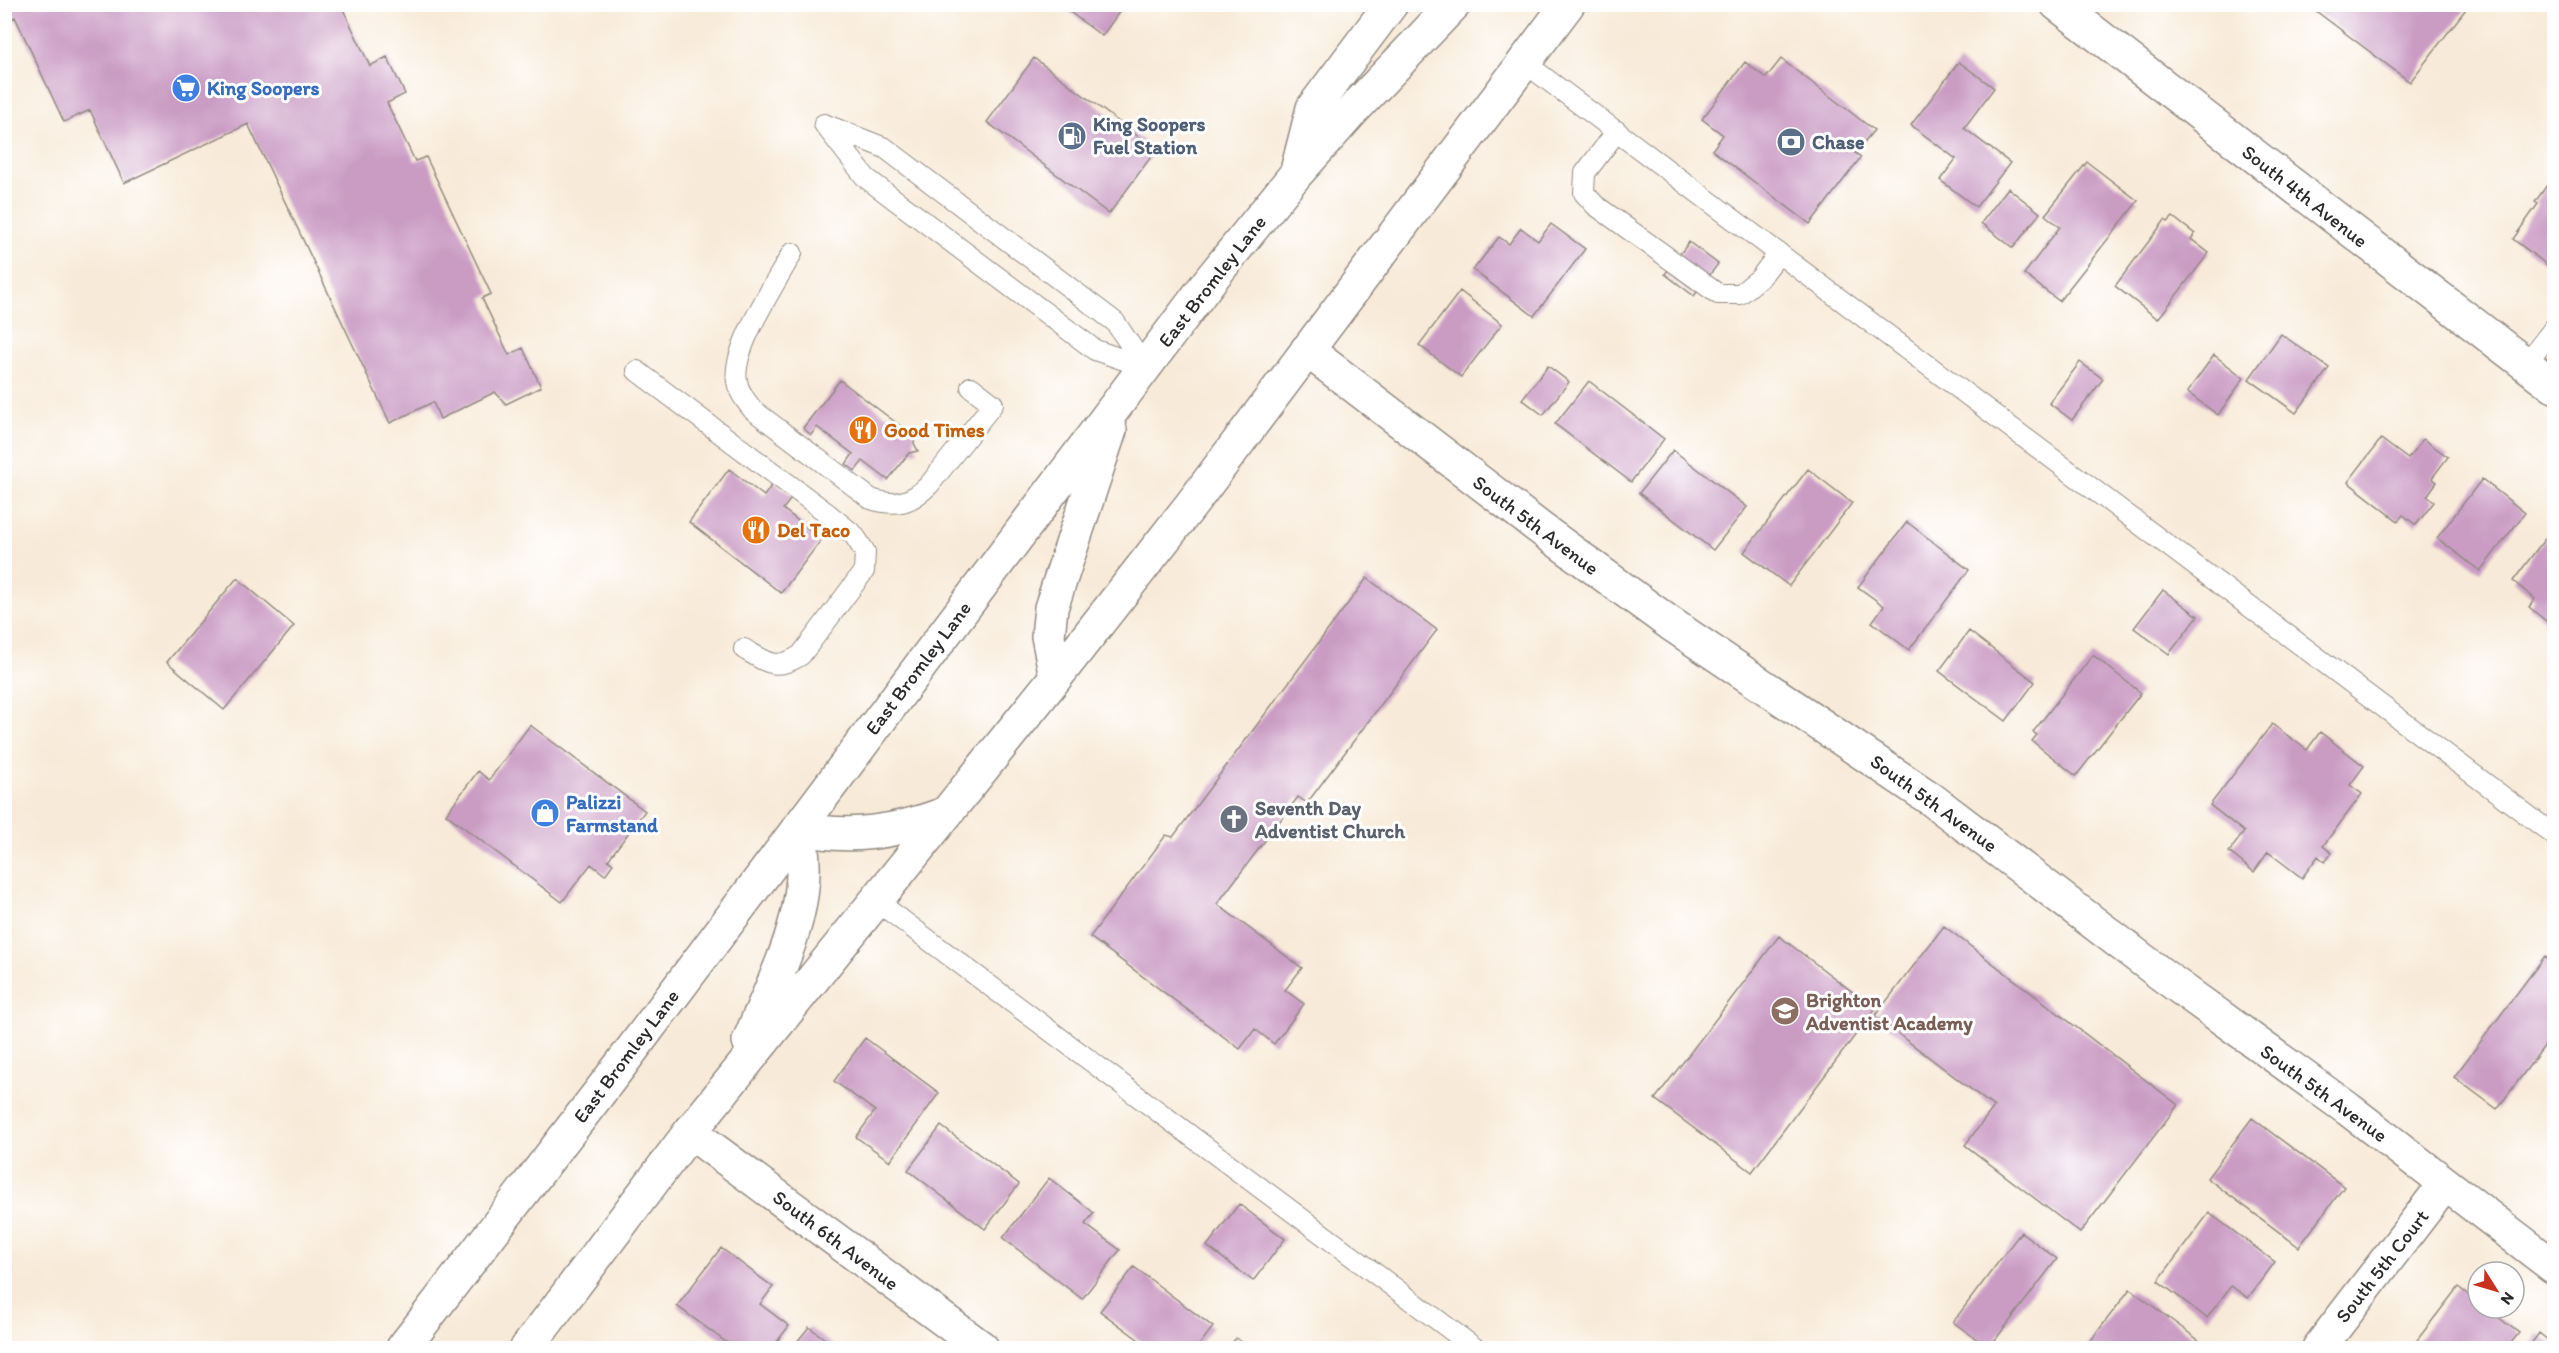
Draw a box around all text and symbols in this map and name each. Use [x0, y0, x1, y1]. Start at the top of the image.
supermarket icon: King Soopers [170, 72, 202, 104]
place label: King Soopers [207, 76, 319, 101]
place label: King Soopers Fuel Station [1093, 112, 1205, 159]
fuel station icon: King Soopers Fuel Station [1056, 120, 1088, 152]
bank icon: Chase [1775, 126, 1807, 158]
place label: Chase [1812, 130, 1865, 154]
street label: South 4th Avenue [2237, 139, 2373, 253]
street label: East Bromley Lane [1153, 210, 1271, 352]
restaurant icon: Good Times [847, 414, 879, 446]
place label: Good Times [884, 418, 985, 442]
street label: South 5th Avenue [1468, 470, 1604, 580]
restaurant icon: Del Taco [740, 514, 772, 546]
place label: Del Taco [777, 518, 850, 542]
street label: East Bromley Lane [860, 597, 976, 739]
street label: South 5th Avenue [1866, 749, 2002, 857]
place label: Palizzi Farmstand [566, 790, 658, 837]
place label: Seventh Day Adventist Church [1254, 796, 1405, 843]
shop icon: Palizzi Farmstand [529, 797, 561, 829]
church icon: Seventh Day Adventist Church [1218, 803, 1250, 835]
street label: East Bromley Lane [568, 985, 684, 1127]
place label: Brighton Adventist Academy [1805, 988, 1973, 1036]
school or university icon: Brighton Adventist Academy [1769, 995, 1801, 1027]
street label: South 5th Avenue [2256, 1039, 2392, 1147]
street label: South 6th Avenue [768, 1185, 904, 1295]
street label: South 5th Court [2330, 1205, 2434, 1327]
north arrow [2466, 1260, 2526, 1320]
text: N [2497, 1289, 2518, 1309]

